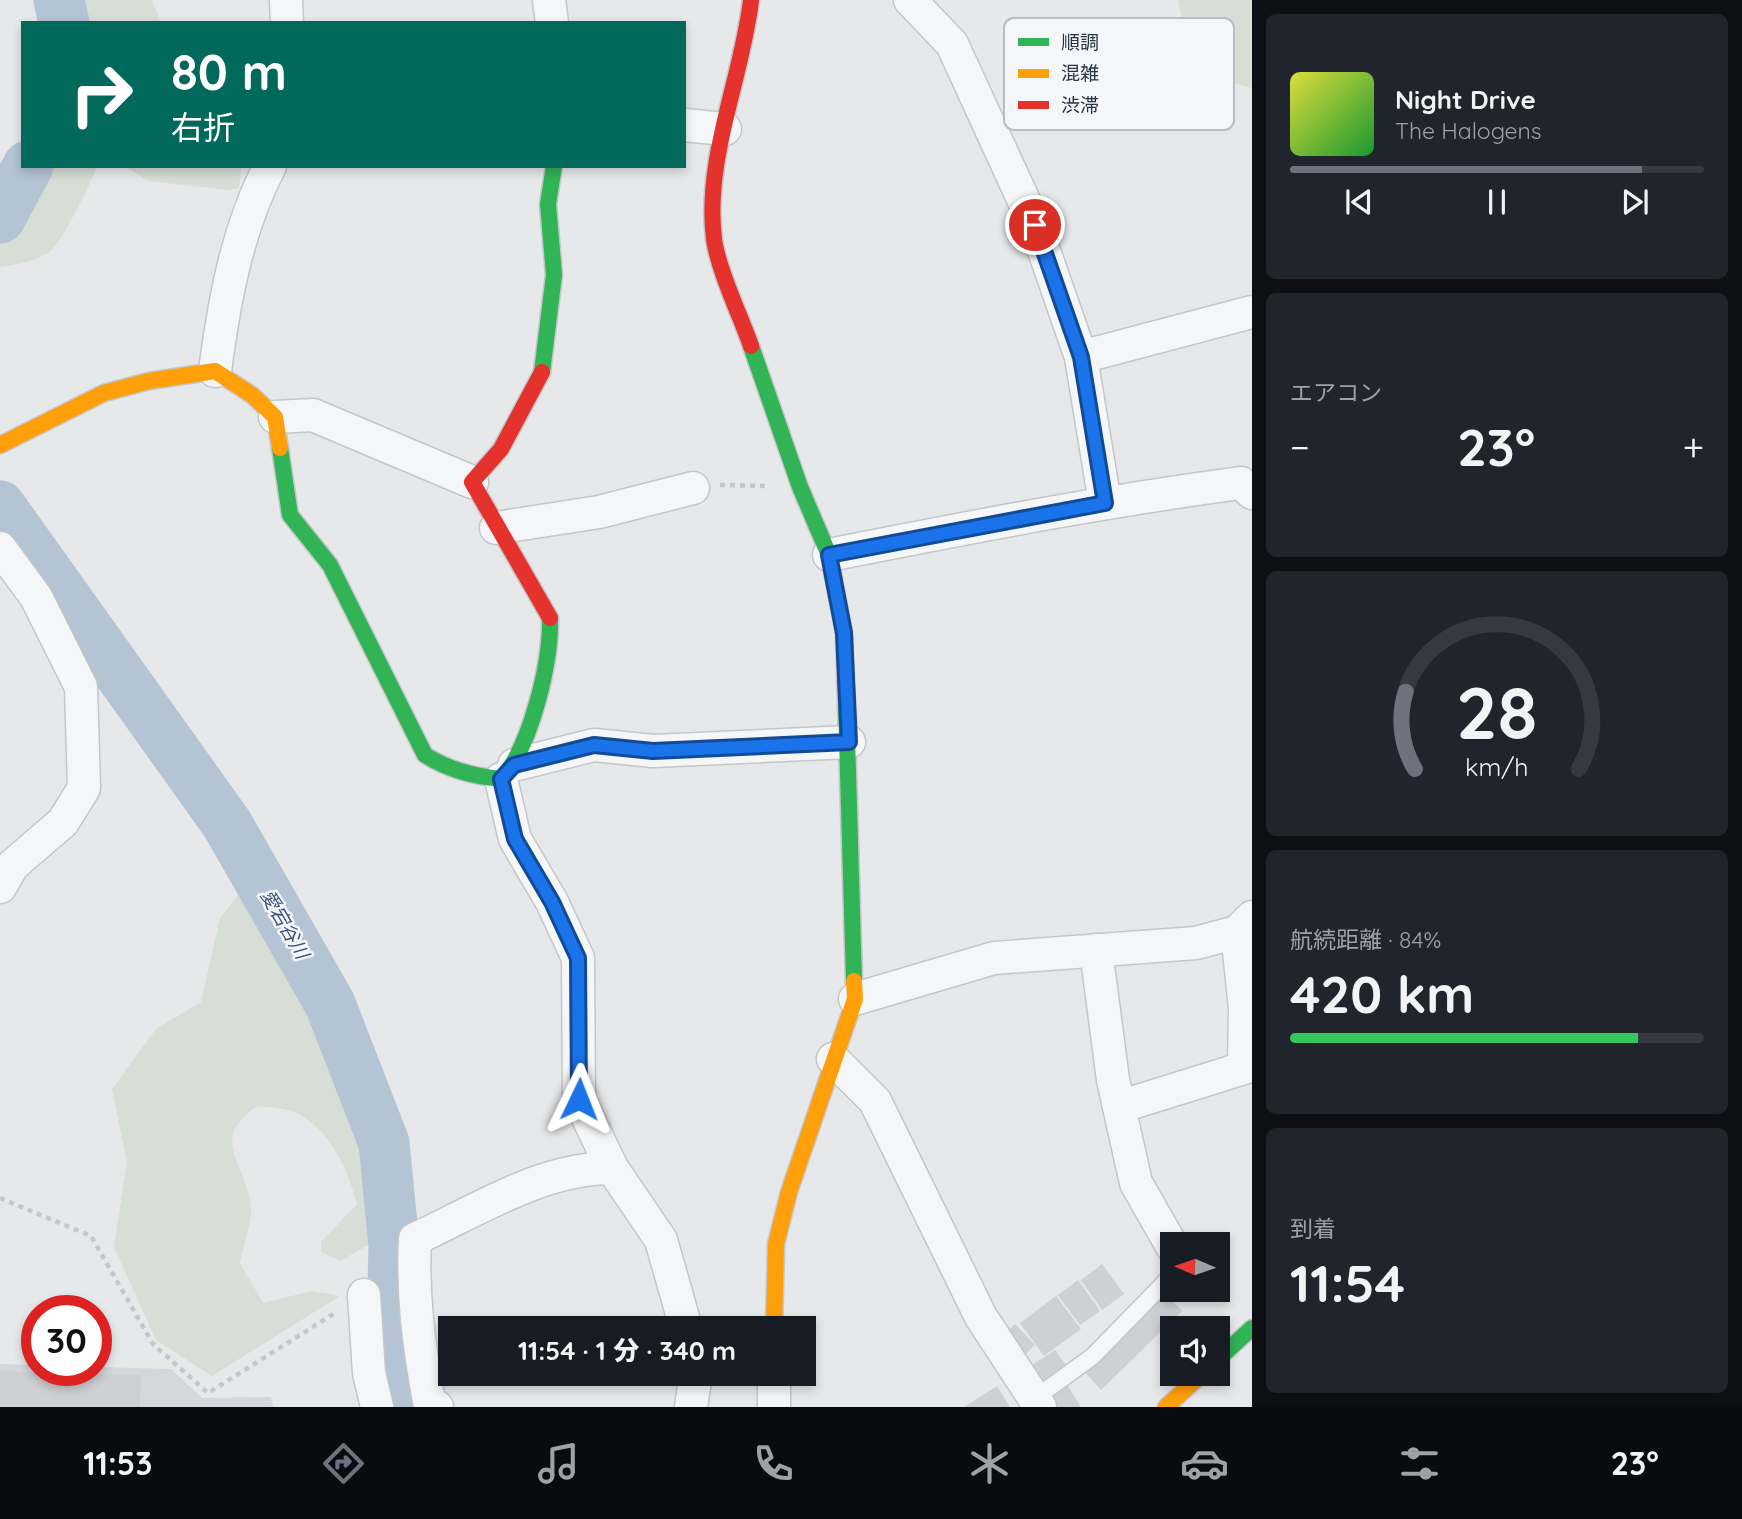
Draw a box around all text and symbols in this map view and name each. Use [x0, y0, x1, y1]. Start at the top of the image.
legend [1004, 18, 1234, 130]
text: 順調 [1061, 30, 1099, 54]
text: 80 m [171, 41, 287, 102]
icon: right [56, 49, 147, 140]
text: 混雑 [1061, 61, 1099, 85]
text: Night Drive [1395, 83, 1536, 116]
text: 渋滞 [1061, 93, 1099, 117]
text: 右折 [171, 107, 235, 147]
text: The Halogens [1395, 116, 1542, 145]
icon: previous [1340, 183, 1378, 221]
icon: pause [1478, 183, 1516, 221]
icon: next [1616, 183, 1654, 221]
pin [1005, 195, 1065, 255]
icon: arrive [1016, 206, 1054, 244]
text: エアコン [1290, 378, 1382, 407]
text: 23° [1457, 414, 1535, 479]
text: − [1290, 423, 1310, 471]
text: + [1683, 423, 1704, 471]
text: 28 [1456, 667, 1538, 758]
text: km/h [1465, 751, 1529, 782]
water label: 愛宕谷川 [256, 885, 315, 965]
text: 航続距離 · 84% [1290, 925, 1441, 954]
text: 420 km [1290, 961, 1474, 1026]
position arrow [542, 1062, 616, 1136]
text: 到着 [1290, 1214, 1336, 1243]
north arrow [1160, 1232, 1230, 1302]
map controls [1160, 1232, 1230, 1386]
text: 11:54 [1290, 1250, 1405, 1315]
speed limit sign: 30 [21, 1295, 112, 1386]
button: sound [1160, 1316, 1230, 1386]
text: 11:54 · 1 分 · 340 m [518, 1334, 736, 1367]
icon: directions [319, 1439, 368, 1488]
icon: music [534, 1439, 583, 1488]
icon: phone [749, 1439, 798, 1488]
icon: climate [965, 1439, 1014, 1488]
icon: car [1180, 1439, 1229, 1488]
icon: filters [1395, 1439, 1444, 1488]
text: 11:53 [83, 1443, 152, 1483]
text: 23° [1611, 1443, 1659, 1483]

